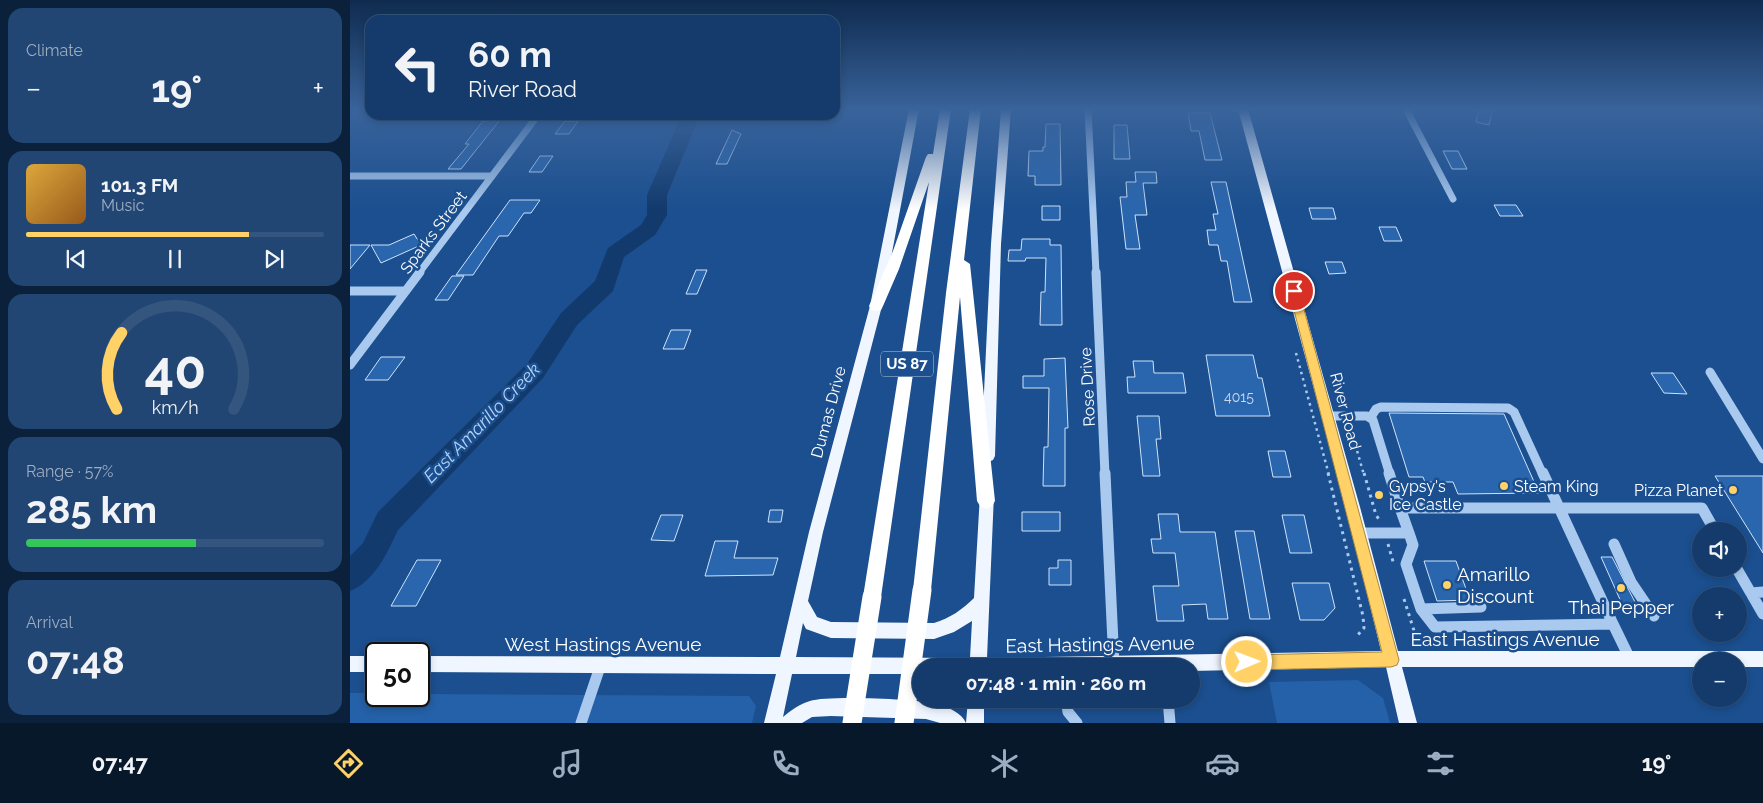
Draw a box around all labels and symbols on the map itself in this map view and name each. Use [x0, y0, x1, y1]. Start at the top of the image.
street label: Sparks Street [396, 187, 471, 277]
pin [1273, 270, 1315, 312]
street label: Rose Drive [1076, 347, 1099, 427]
road number: US 87 [881, 352, 933, 376]
water label: East Amarillo Creek [419, 358, 544, 487]
street label: Dumas Drive [807, 364, 850, 460]
street label: River Road [1326, 370, 1365, 452]
house number: 4015 [1224, 389, 1254, 405]
place label: Gypsy's Ice Castle [1389, 477, 1462, 514]
place label: Steam King [1514, 477, 1599, 496]
marker: Steam King [1498, 480, 1510, 492]
place label: Pizza Planet [1634, 481, 1724, 500]
marker: Pizza Planet [1727, 484, 1739, 496]
marker: Gypsy's Ice Castle [1373, 489, 1385, 501]
place label: Amarillo Discount [1457, 563, 1535, 607]
marker: Amarillo Discount [1441, 579, 1453, 591]
marker: Thai Pepper [1615, 582, 1627, 594]
place label: Thai Pepper [1568, 596, 1674, 618]
street label: East Hastings Avenue [1410, 628, 1600, 650]
street label: East Hastings Avenue [1005, 631, 1195, 657]
street label: West Hastings Avenue [504, 633, 702, 655]
position arrow [1220, 635, 1272, 687]
speed limit sign: 50 [365, 642, 430, 707]

